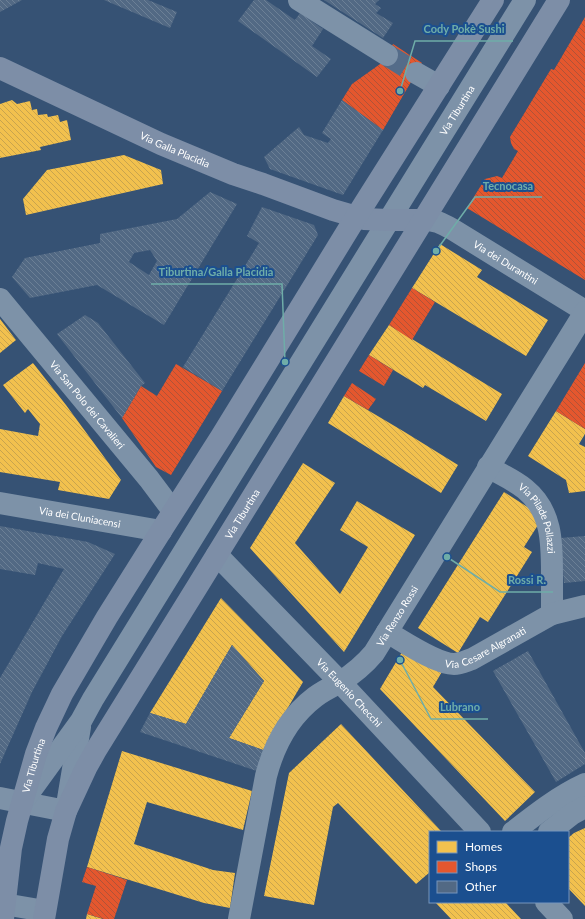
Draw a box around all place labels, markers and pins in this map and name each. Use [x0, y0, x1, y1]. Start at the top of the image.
callout: Cody Pokè Sushi [415, 18, 513, 41]
callout: Tecnocasa [475, 174, 542, 197]
callout: Tiburtina/Galla Placidia [151, 261, 282, 284]
callout: Rossi R. [500, 569, 553, 592]
callout: Lubrano [431, 696, 488, 719]

